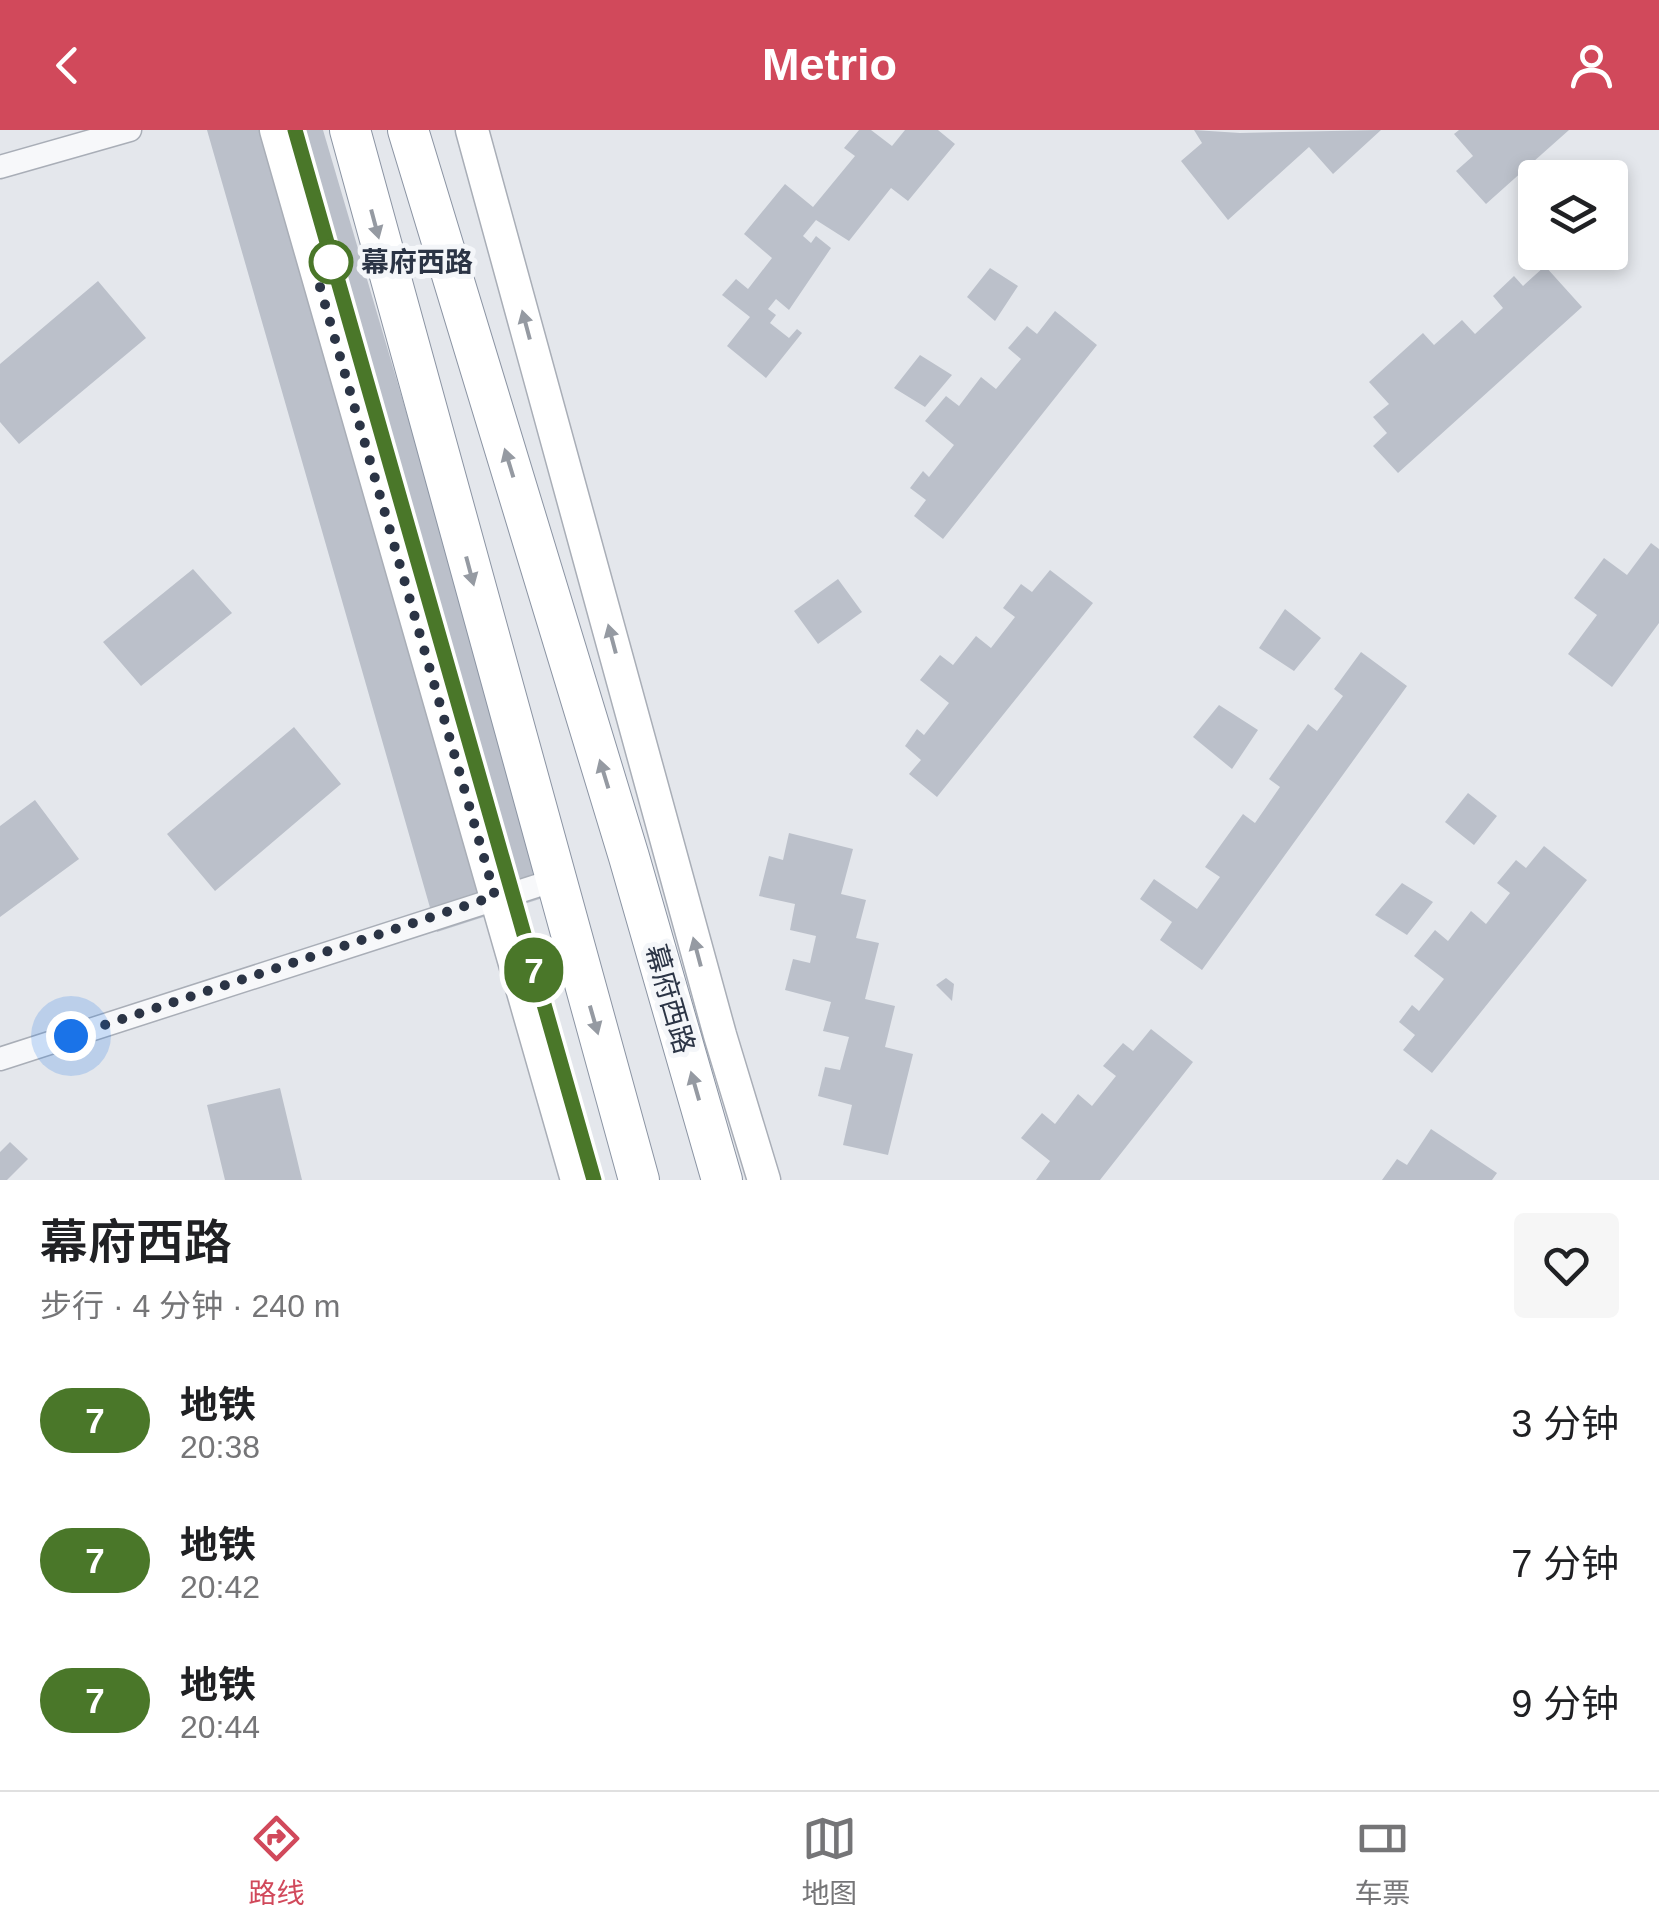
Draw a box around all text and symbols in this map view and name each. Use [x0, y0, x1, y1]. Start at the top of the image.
icon: back [40, 38, 95, 93]
icon: person [1564, 38, 1619, 93]
text: Metrio [762, 39, 897, 90]
map controls [1518, 160, 1628, 270]
button: layers [1518, 160, 1628, 270]
one-way arrow [368, 209, 384, 240]
marker: 幕府西路 [310, 241, 352, 283]
place label: 幕府西路 [361, 247, 473, 278]
one-way arrow [517, 309, 533, 340]
one-way arrow [501, 448, 516, 478]
one-way arrow [463, 556, 479, 587]
one-way arrow [603, 623, 619, 654]
one-way arrow [596, 758, 611, 789]
one-way arrow [689, 936, 705, 967]
line badge: 7 [502, 938, 566, 1002]
street label: 幕府西路 [640, 941, 700, 1057]
text: 7 [524, 951, 544, 990]
one-way arrow [586, 1004, 602, 1035]
your location [46, 1011, 96, 1061]
one-way arrow [687, 1070, 702, 1101]
button: heart [1514, 1213, 1619, 1318]
text: 幕府西路 [40, 1216, 232, 1269]
text: 步行 · 4 分钟 · 240 m [40, 1288, 341, 1324]
text: 地铁 [180, 1384, 256, 1426]
text: 7 [85, 1401, 105, 1440]
text: 3 分钟 [1511, 1403, 1619, 1445]
text: 20:38 [180, 1429, 260, 1465]
text: 地铁 [180, 1524, 256, 1566]
text: 7 [85, 1541, 105, 1580]
text: 7 分钟 [1511, 1543, 1619, 1585]
text: 20:42 [180, 1569, 260, 1605]
text: 地铁 [180, 1664, 256, 1706]
text: 7 [85, 1681, 105, 1720]
text: 9 分钟 [1511, 1683, 1619, 1725]
text: 20:44 [180, 1709, 260, 1745]
tab: 路线 [248, 1811, 305, 1911]
tab: 地图 [801, 1811, 858, 1911]
tab: 车票 [1354, 1811, 1411, 1911]

